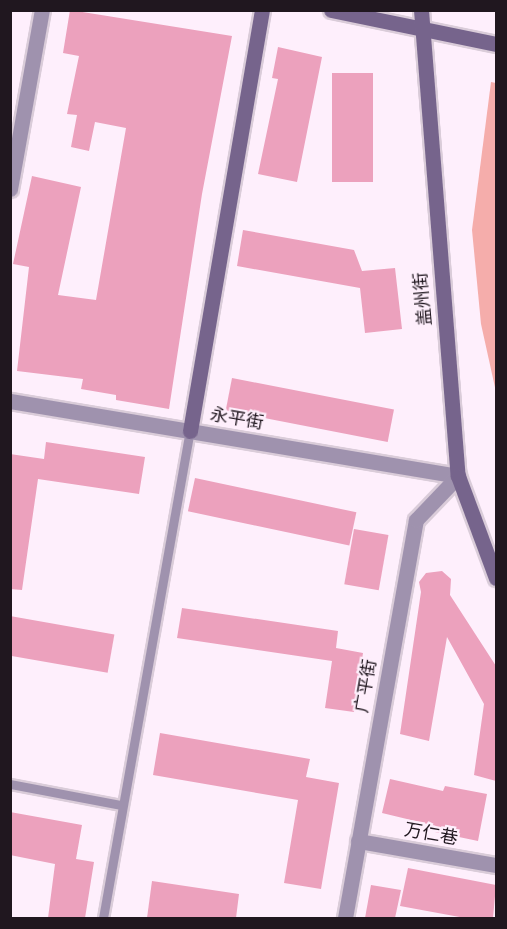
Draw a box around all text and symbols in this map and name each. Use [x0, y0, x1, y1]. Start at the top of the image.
street label: 盖州街 [410, 271, 436, 327]
street label: 永平街 [209, 404, 265, 434]
street label: 广平街 [351, 658, 381, 714]
street label: 万仁巷 [403, 819, 459, 849]

